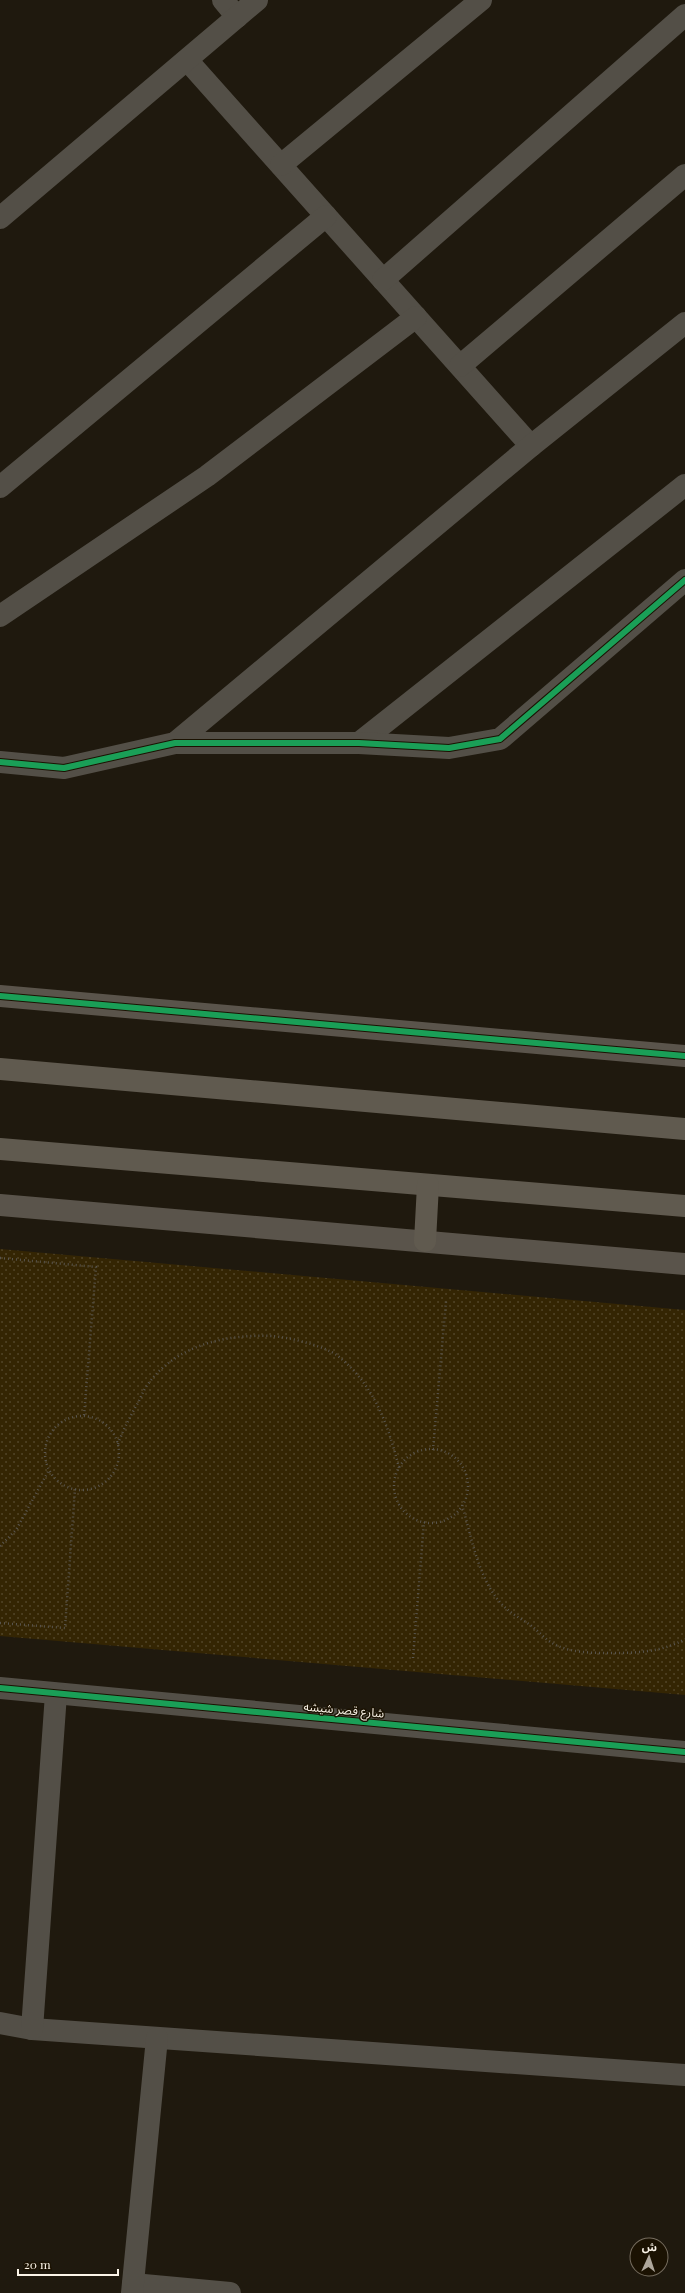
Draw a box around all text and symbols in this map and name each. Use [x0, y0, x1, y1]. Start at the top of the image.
street label: شارع قصر شيشه [303, 1698, 385, 1722]
north arrow [629, 2237, 669, 2277]
text: ش [642, 2239, 657, 2254]
scale bar [18, 2251, 118, 2277]
text: 20 m [24, 2256, 51, 2272]

